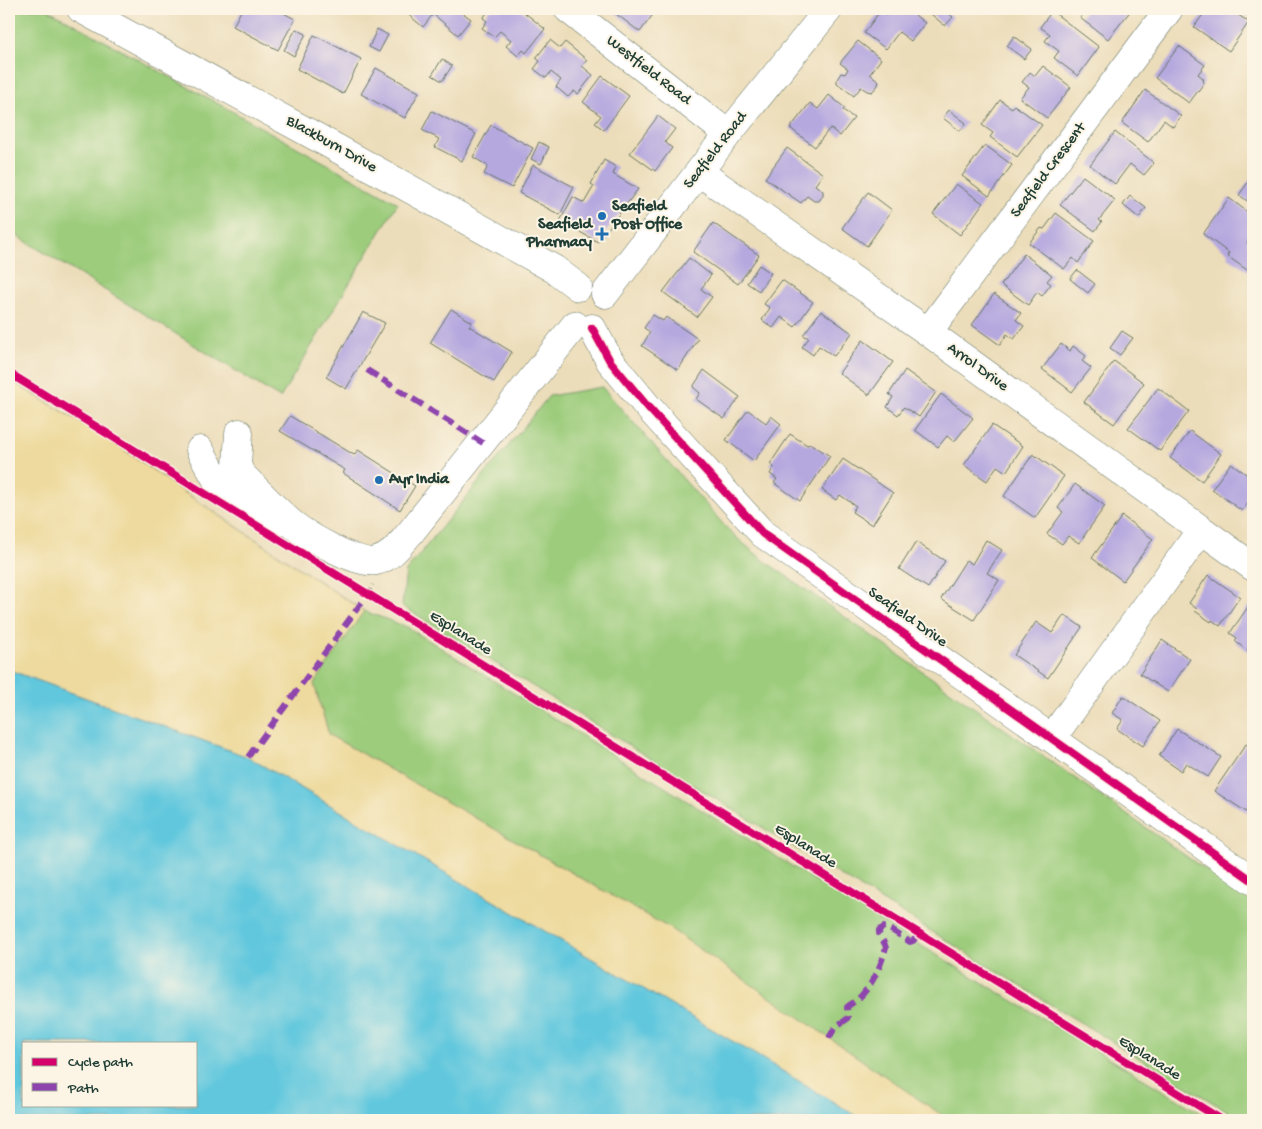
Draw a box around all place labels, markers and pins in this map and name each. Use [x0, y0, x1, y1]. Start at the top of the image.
place label: Seafield Post Office [611, 197, 683, 235]
marker: Seafield Post Office [596, 210, 608, 222]
place label: Seafield Pharmacy [525, 215, 594, 253]
marker: Seafield Pharmacy [596, 228, 608, 240]
place label: Ayr India [388, 471, 450, 490]
marker: Ayr India [373, 474, 385, 486]

